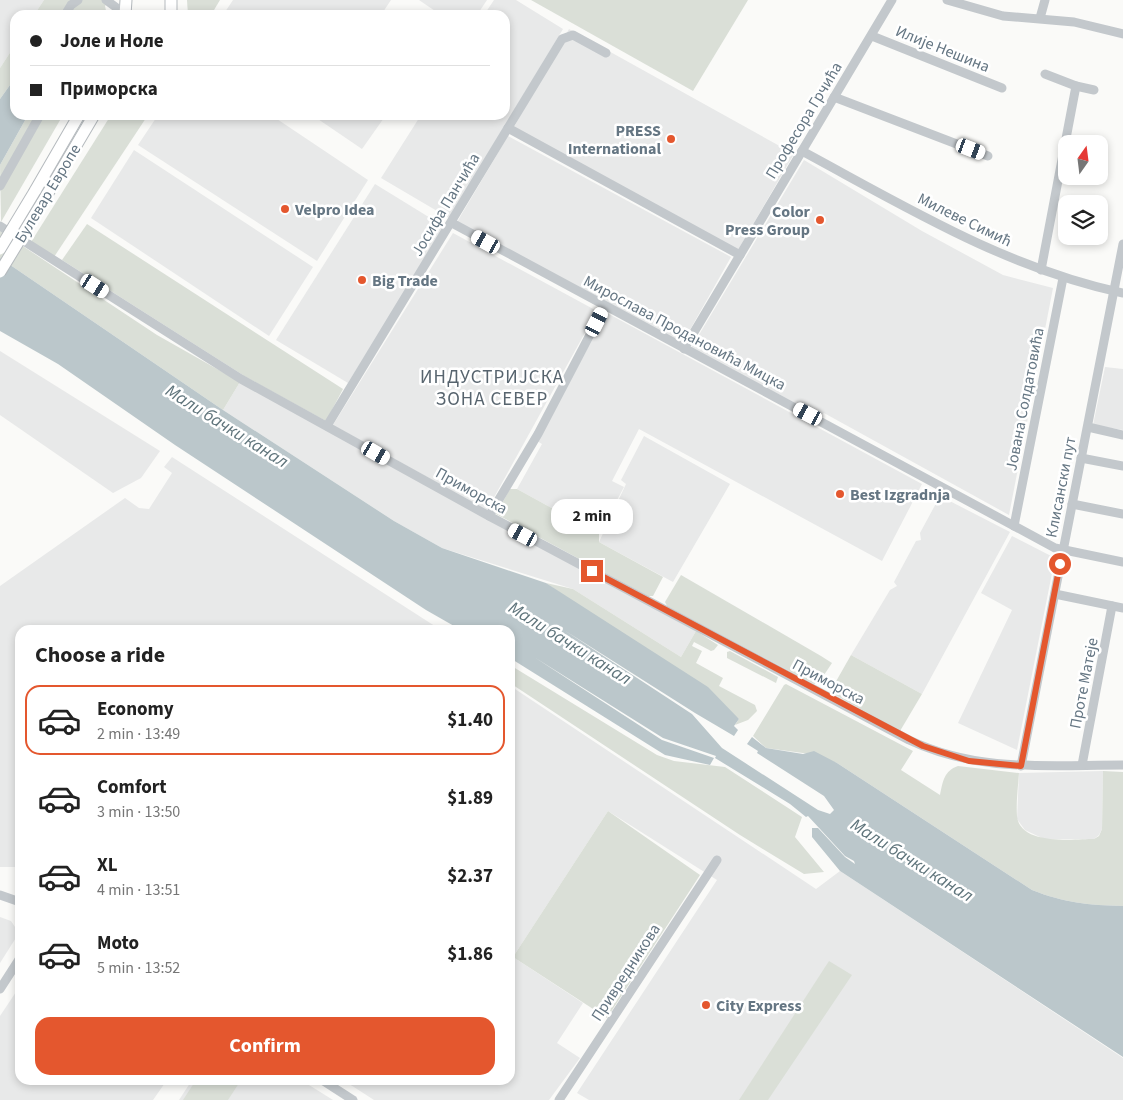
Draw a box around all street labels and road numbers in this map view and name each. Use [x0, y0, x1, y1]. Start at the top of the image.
street label: Илије Нешина [892, 20, 993, 78]
street label: Професора Грчића [760, 58, 848, 183]
street label: Булевар Европе [10, 140, 86, 247]
street label: Јосифа Панчића [406, 149, 485, 260]
street label: Милеве Симић [914, 188, 1015, 252]
street label: Мирослава Продановића Мицка [579, 270, 790, 396]
street label: Јована Солдатовића [1000, 326, 1050, 473]
street label: Клисански пут [1040, 435, 1082, 540]
street label: Приморска [432, 462, 511, 520]
street label: Проте Матеје [1064, 636, 1104, 731]
street label: Приморска [788, 654, 869, 710]
street label: Привредникова [586, 919, 666, 1026]

